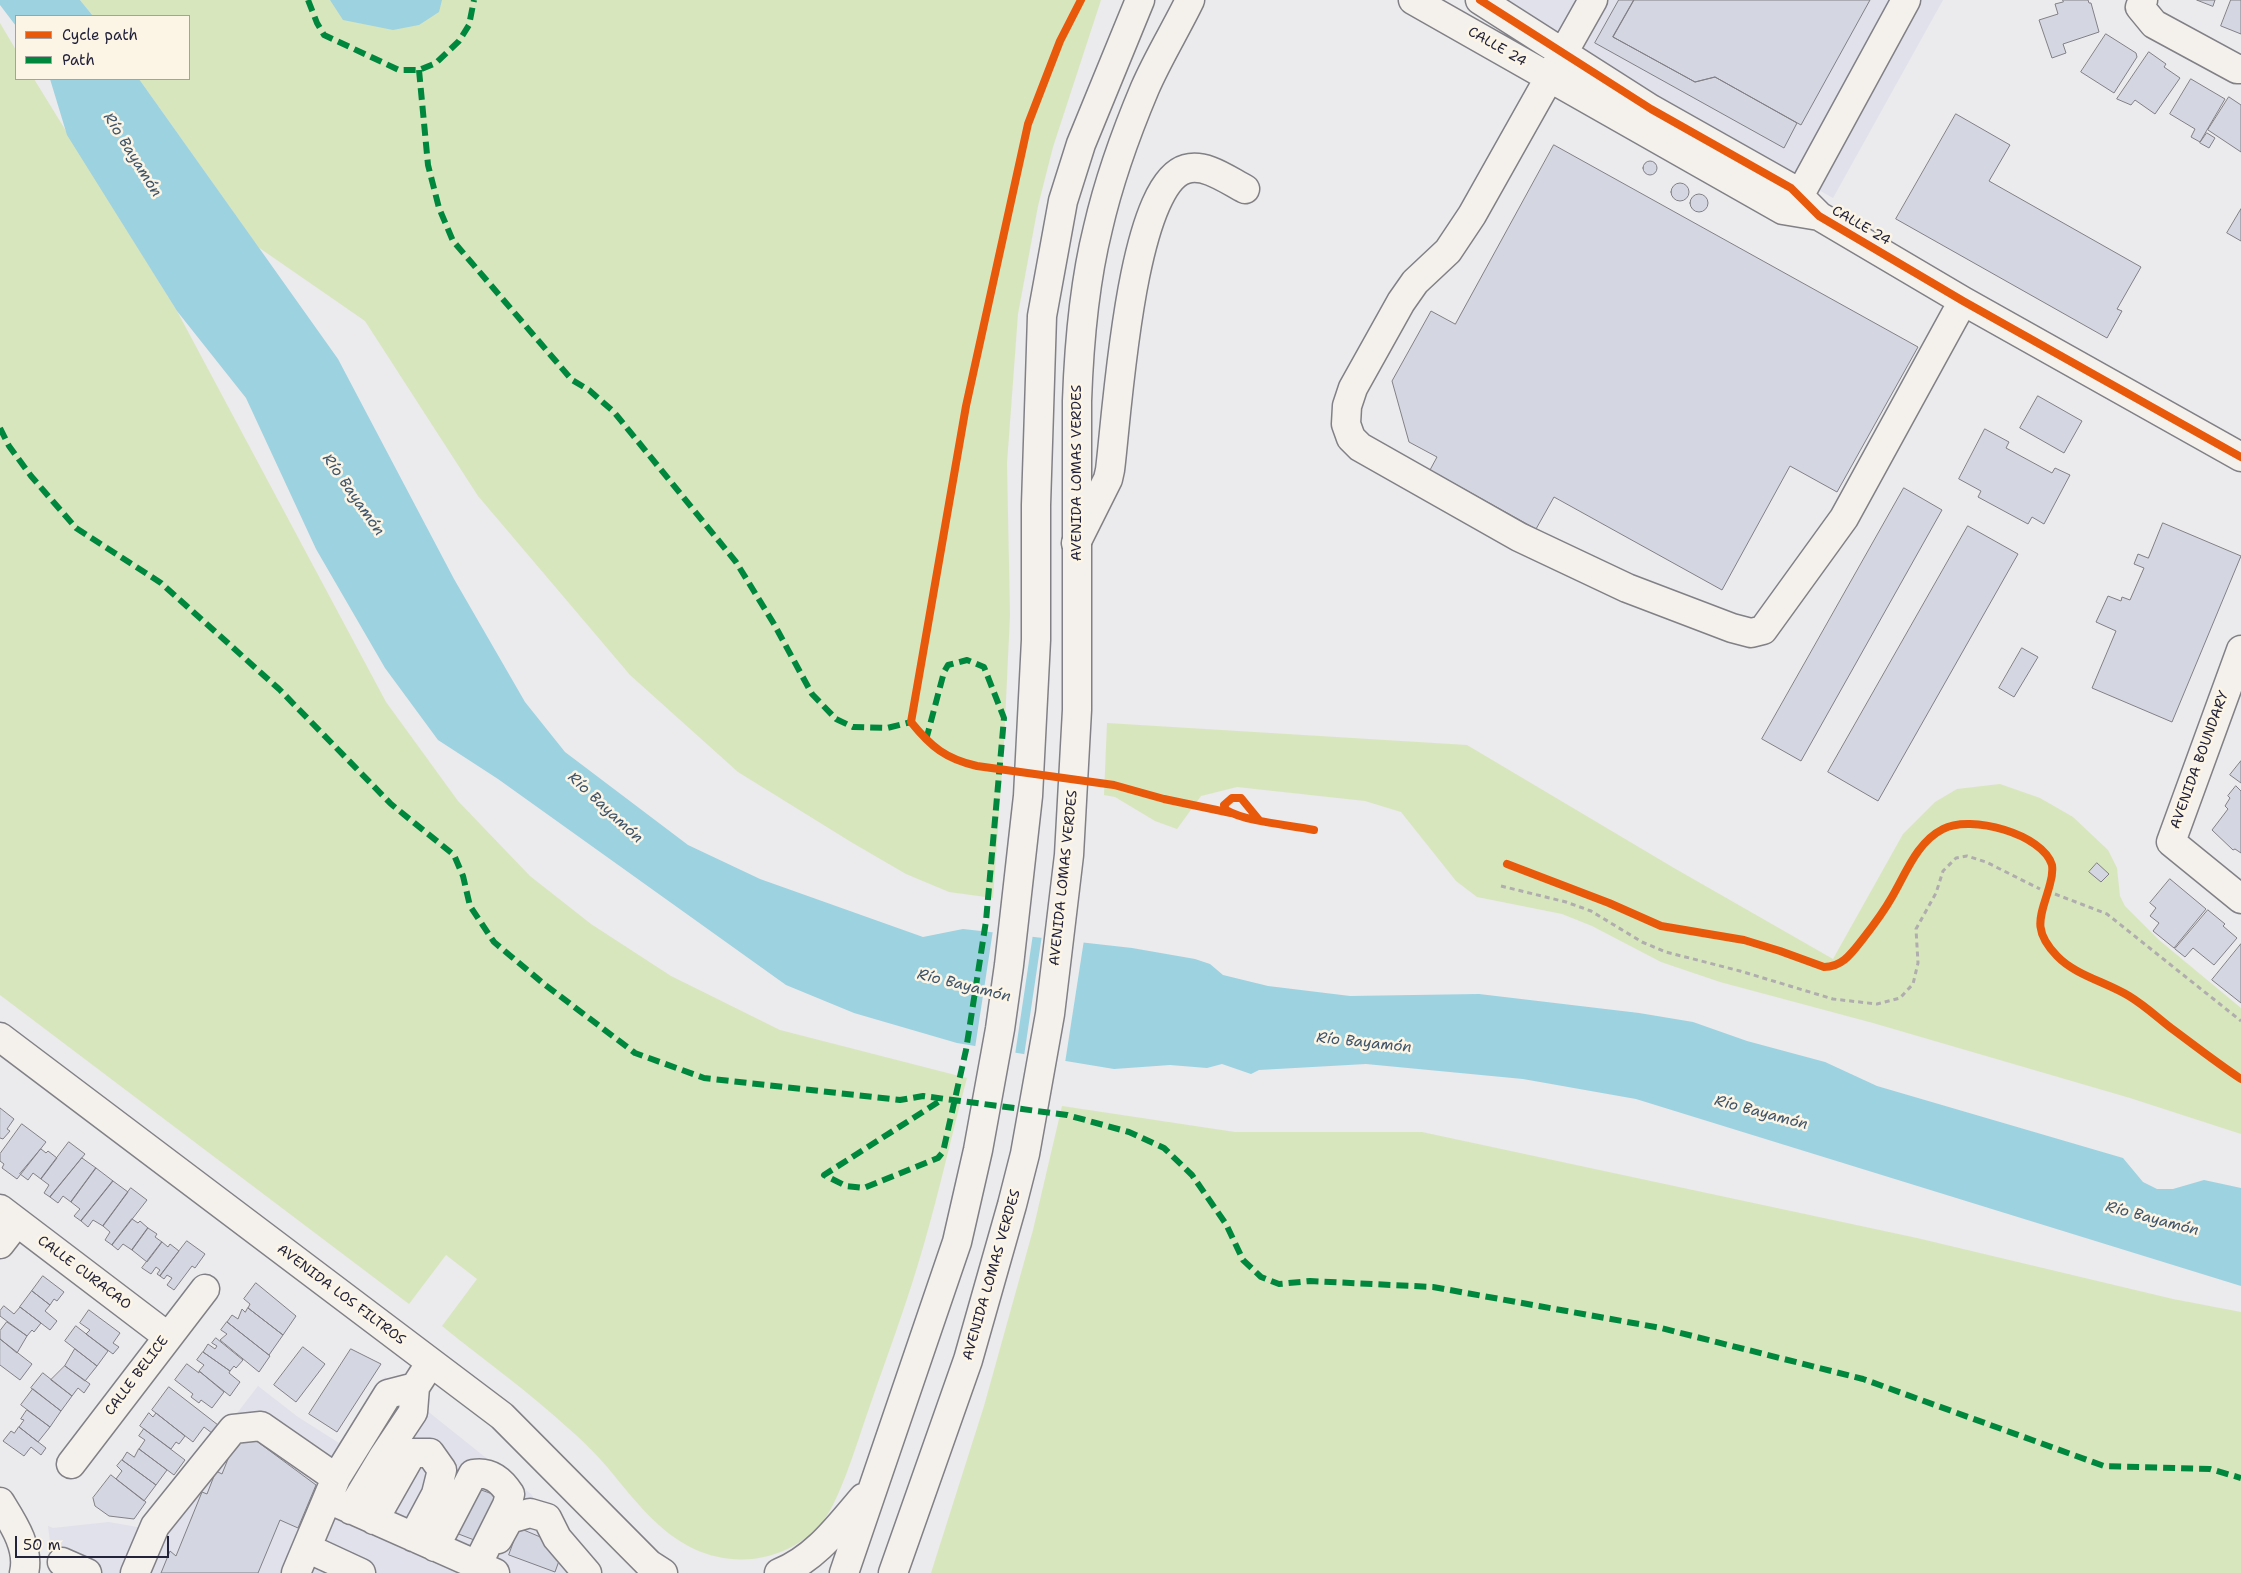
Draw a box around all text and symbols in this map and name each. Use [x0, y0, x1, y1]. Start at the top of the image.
legend [15, 15, 190, 80]
street label: CALLE 24 [1465, 23, 1529, 71]
text: Cycle path [62, 25, 138, 45]
text: Path [62, 50, 95, 70]
water label: Río Bayamón [99, 110, 165, 200]
street label: CALLE 24 [1829, 202, 1893, 250]
street label: AVENIDA LOMAS VERDES [1069, 385, 1085, 561]
water label: Río Bayamón [318, 451, 388, 539]
street label: AVENIDA BOUNDARY [2167, 689, 2233, 831]
water label: Río Bayamón [564, 769, 646, 847]
street label: AVENIDA LOMAS VERDES [1046, 789, 1082, 967]
water label: Río Bayamón [915, 966, 1013, 1006]
water label: Río Bayamón [1315, 1029, 1413, 1057]
water label: Río Bayamón [1712, 1092, 1810, 1134]
street label: AVENIDA LOMAS VERDES [960, 1188, 1024, 1362]
water label: Río Bayamón [2103, 1198, 2201, 1240]
street label: CALLE CURACAO [34, 1232, 134, 1314]
street label: AVENIDA LOS FILTROS [273, 1241, 409, 1349]
street label: CALLE BELICE [102, 1333, 172, 1419]
scale bar [18, 1526, 171, 1558]
text: 50 m [23, 1535, 61, 1555]

